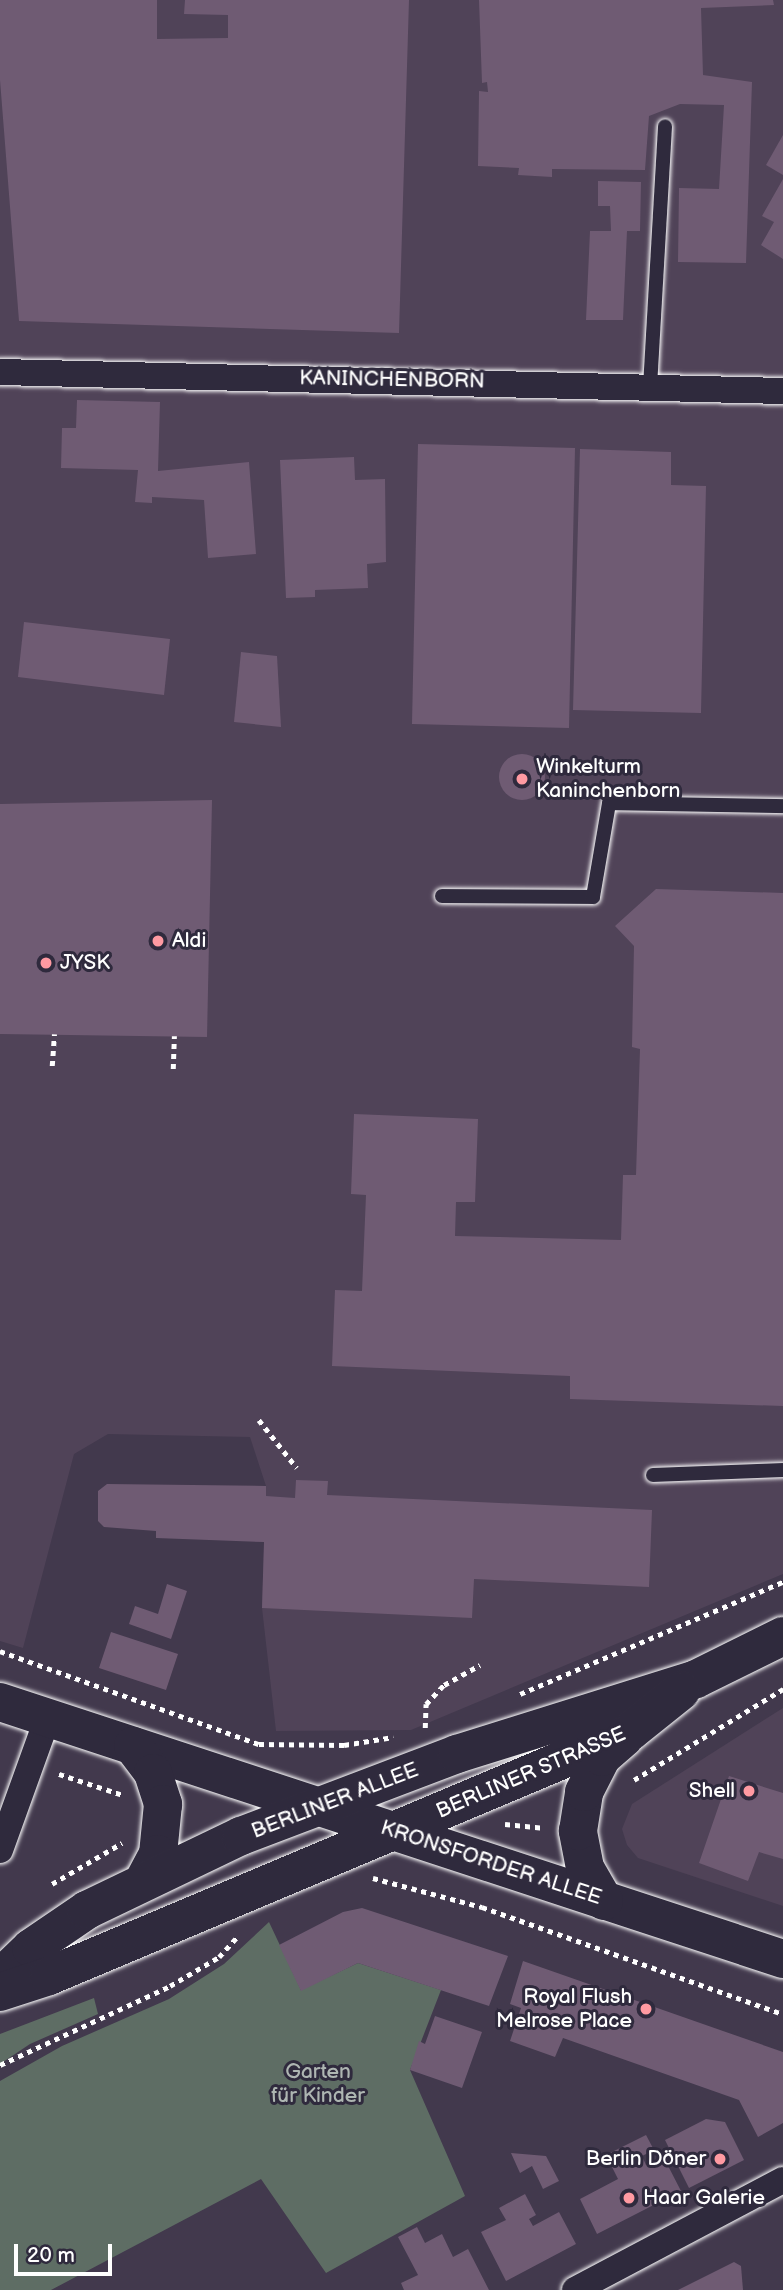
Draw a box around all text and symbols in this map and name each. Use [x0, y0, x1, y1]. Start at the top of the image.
street label: KANINCHENBORN [299, 366, 485, 394]
place label: Winkelturm Kaninchenborn [536, 754, 680, 804]
marker: Winkelturm Kaninchenborn [514, 771, 530, 787]
place label: Aldi [172, 928, 206, 954]
marker: Aldi [150, 933, 166, 949]
place label: JYSK [60, 950, 110, 976]
marker: JYSK [38, 955, 54, 971]
street label: BERLINER STRASSE [432, 1722, 630, 1824]
street label: BERLINER ALLEE [248, 1758, 422, 1844]
place label: Shell [689, 1778, 735, 1804]
marker: Shell [741, 1783, 757, 1799]
street label: KRONSFORDER ALLEE [377, 1815, 605, 1911]
place label: Royal Flush Melrose Place [496, 1984, 632, 2034]
marker: Royal Flush Melrose Place [638, 2001, 654, 2017]
park label: Garten für Kinder [271, 2059, 365, 2109]
place label: Berlin Döner [586, 2146, 706, 2172]
marker: Berlin Döner [712, 2151, 728, 2167]
place label: Haar Galerie [643, 2185, 765, 2211]
marker: Haar Galerie [621, 2190, 637, 2206]
scale bar [18, 2230, 116, 2274]
text: 20 m [27, 2243, 75, 2268]

